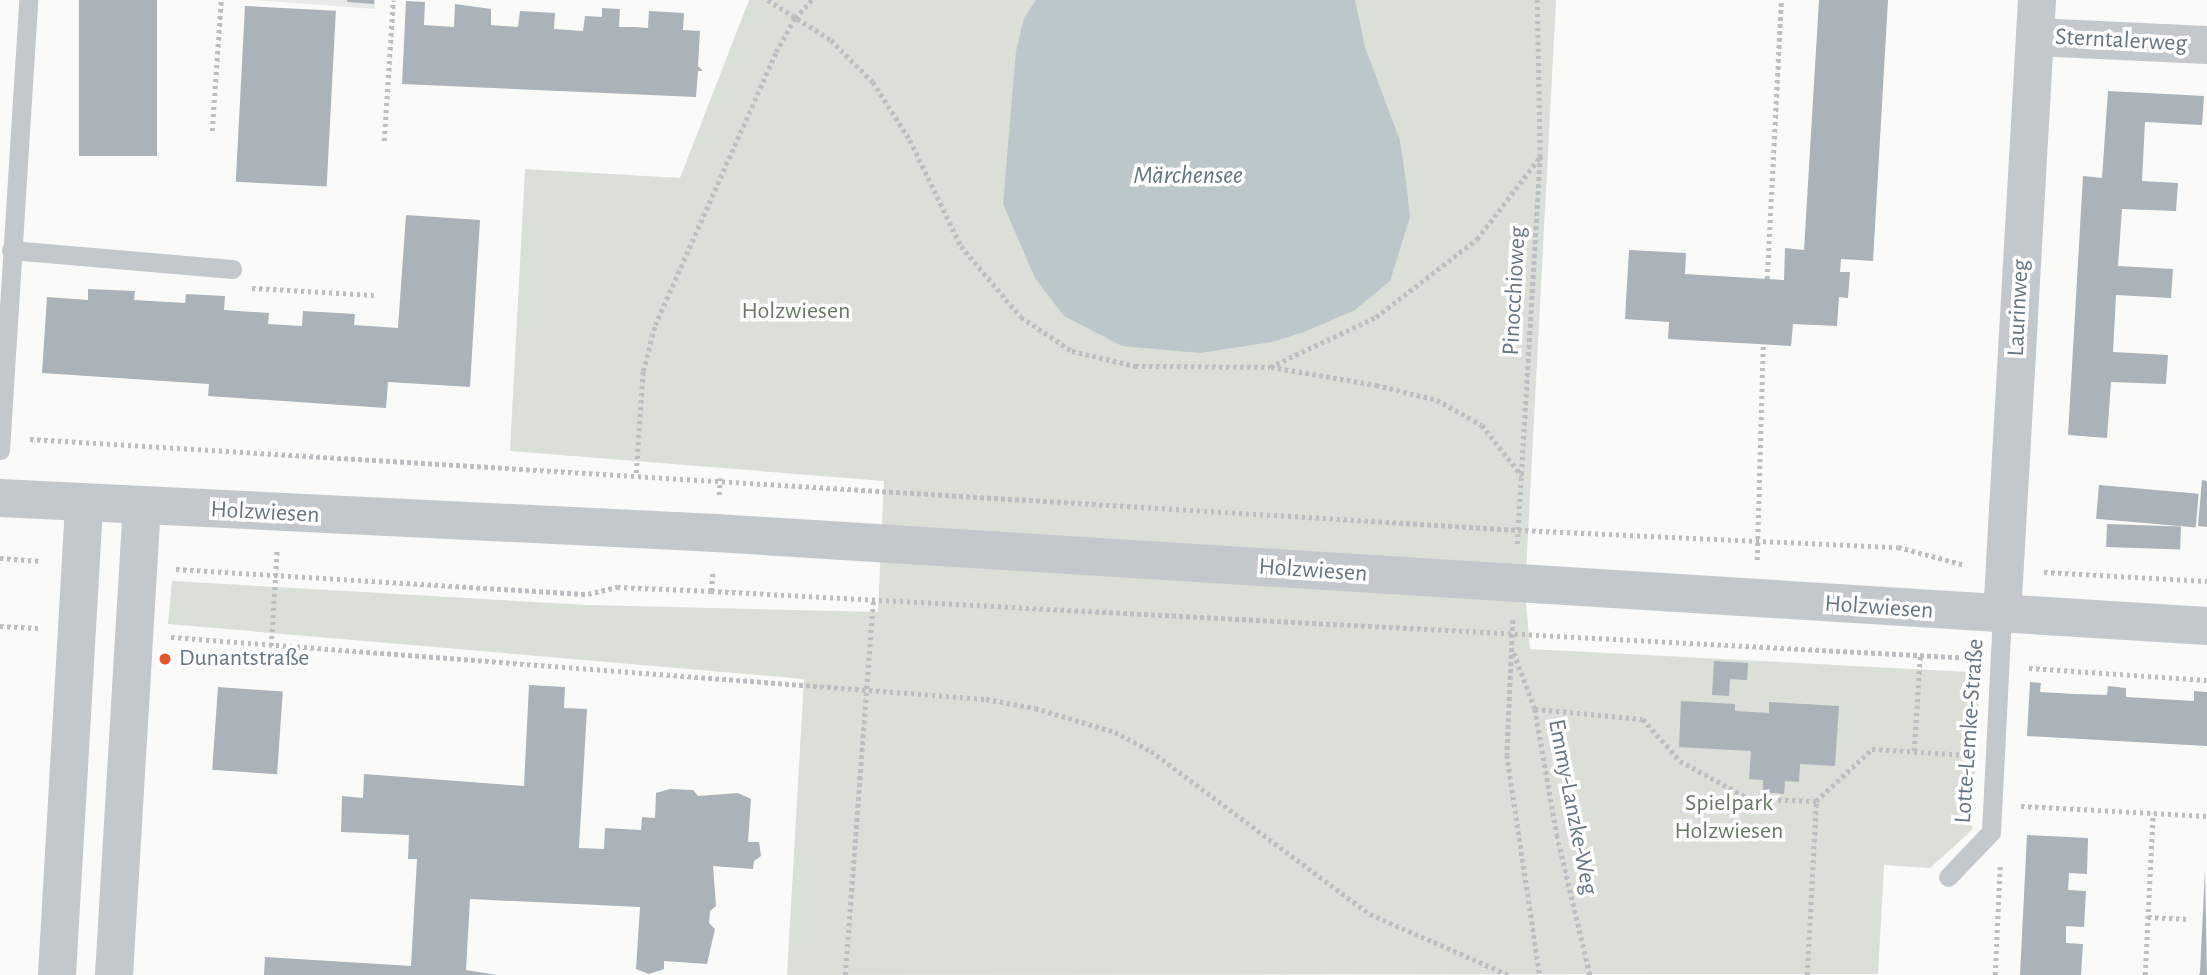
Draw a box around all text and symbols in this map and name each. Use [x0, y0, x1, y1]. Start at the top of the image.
street label: Sterntalerweg [2054, 23, 2188, 59]
water label: Märchensee [1133, 160, 1243, 192]
street label: Pinocchioweg [1497, 226, 1533, 356]
street label: Laurinweg [2002, 259, 2036, 357]
park label: Holzwiesen [742, 298, 850, 326]
street label: Holzwiesen [210, 496, 320, 530]
street label: Holzwiesen [1258, 553, 1368, 589]
street label: Holzwiesen [1824, 590, 1934, 626]
street label: Lotte-Lemke-Straße [1949, 638, 1991, 824]
place label: Dunantstraße [179, 645, 309, 673]
marker: Dunantstraße [157, 651, 173, 667]
street label: Emmy-Lanzke-Weg [1541, 717, 1603, 897]
park label: Spielpark Holzwiesen [1675, 790, 1783, 846]

